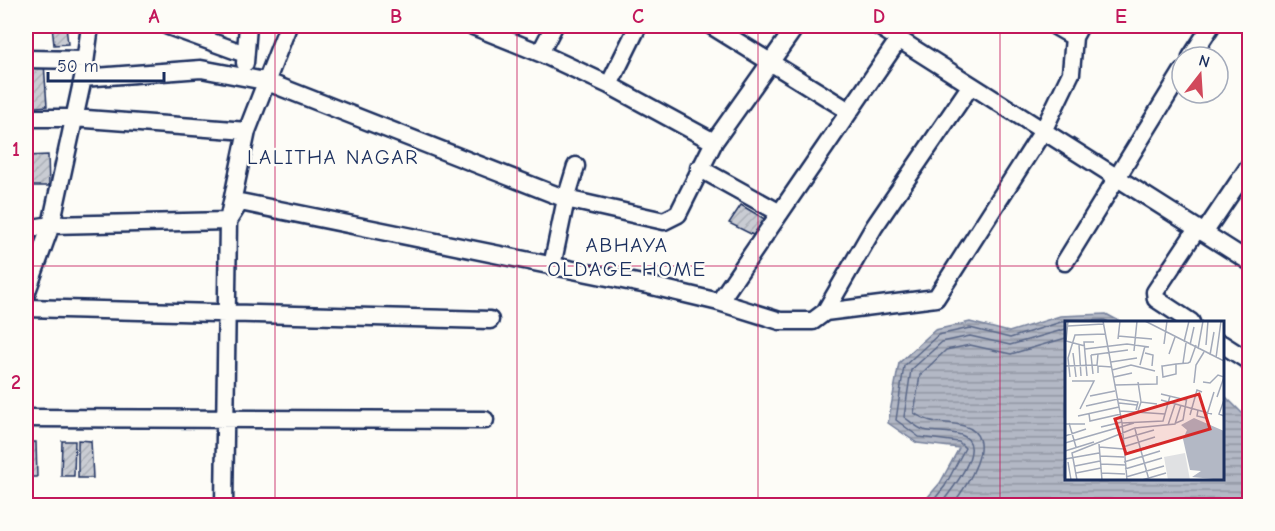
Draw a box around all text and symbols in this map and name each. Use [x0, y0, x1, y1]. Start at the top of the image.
text: A [148, 5, 160, 28]
text: B [390, 5, 402, 28]
text: C [632, 5, 644, 28]
text: D [873, 5, 885, 28]
text: E [1115, 5, 1127, 28]
scale bar [48, 45, 164, 83]
north arrow [1170, 45, 1230, 105]
text: N [1196, 51, 1212, 72]
text: 50 m [57, 56, 99, 77]
text: 1 [12, 138, 20, 161]
district label: LALITHA NAGAR [247, 145, 419, 169]
district label: ABHAYA OLDAGE HOME [547, 233, 707, 281]
inset map [1065, 321, 1224, 480]
text: 2 [11, 371, 21, 394]

